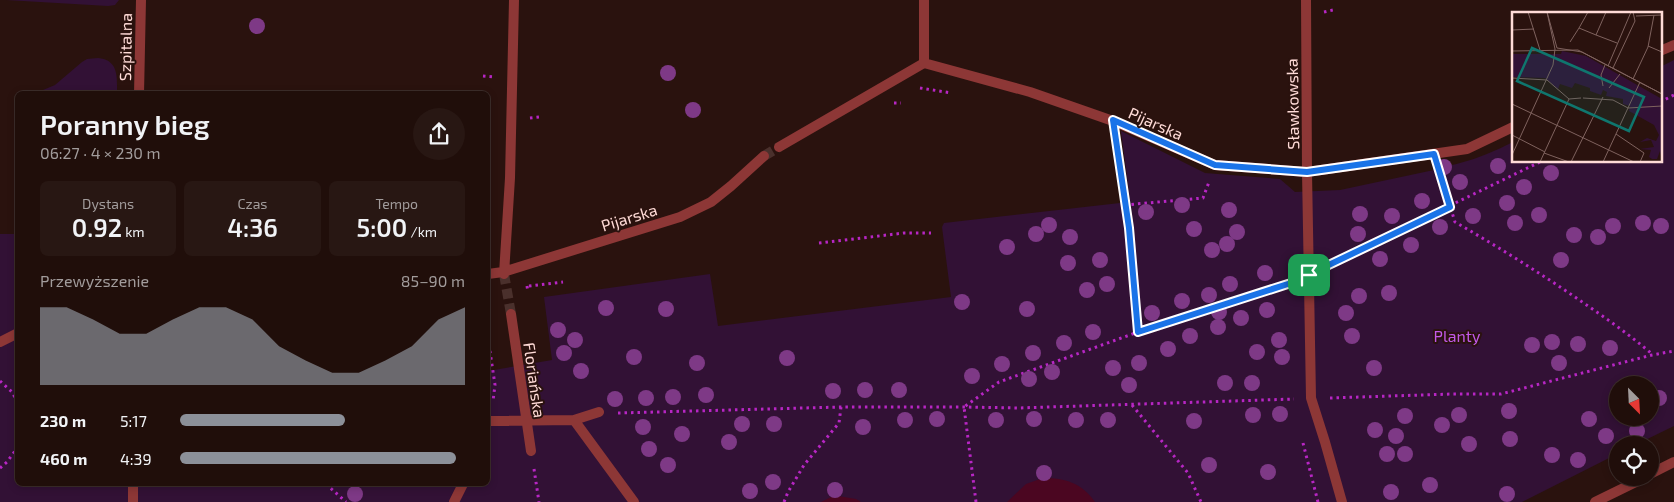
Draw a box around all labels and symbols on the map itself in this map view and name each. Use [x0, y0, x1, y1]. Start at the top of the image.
inset map [1512, 12, 1662, 162]
street label: Szpitalna [115, 13, 135, 81]
street label: Sławkowska [1282, 58, 1302, 150]
street label: Pijarska [1125, 103, 1186, 144]
street label: Pijarska [599, 199, 660, 235]
pin [1288, 254, 1330, 296]
park label: Planty [1434, 326, 1481, 345]
street label: Floriańska [520, 341, 550, 419]
north arrow [1609, 376, 1659, 426]

